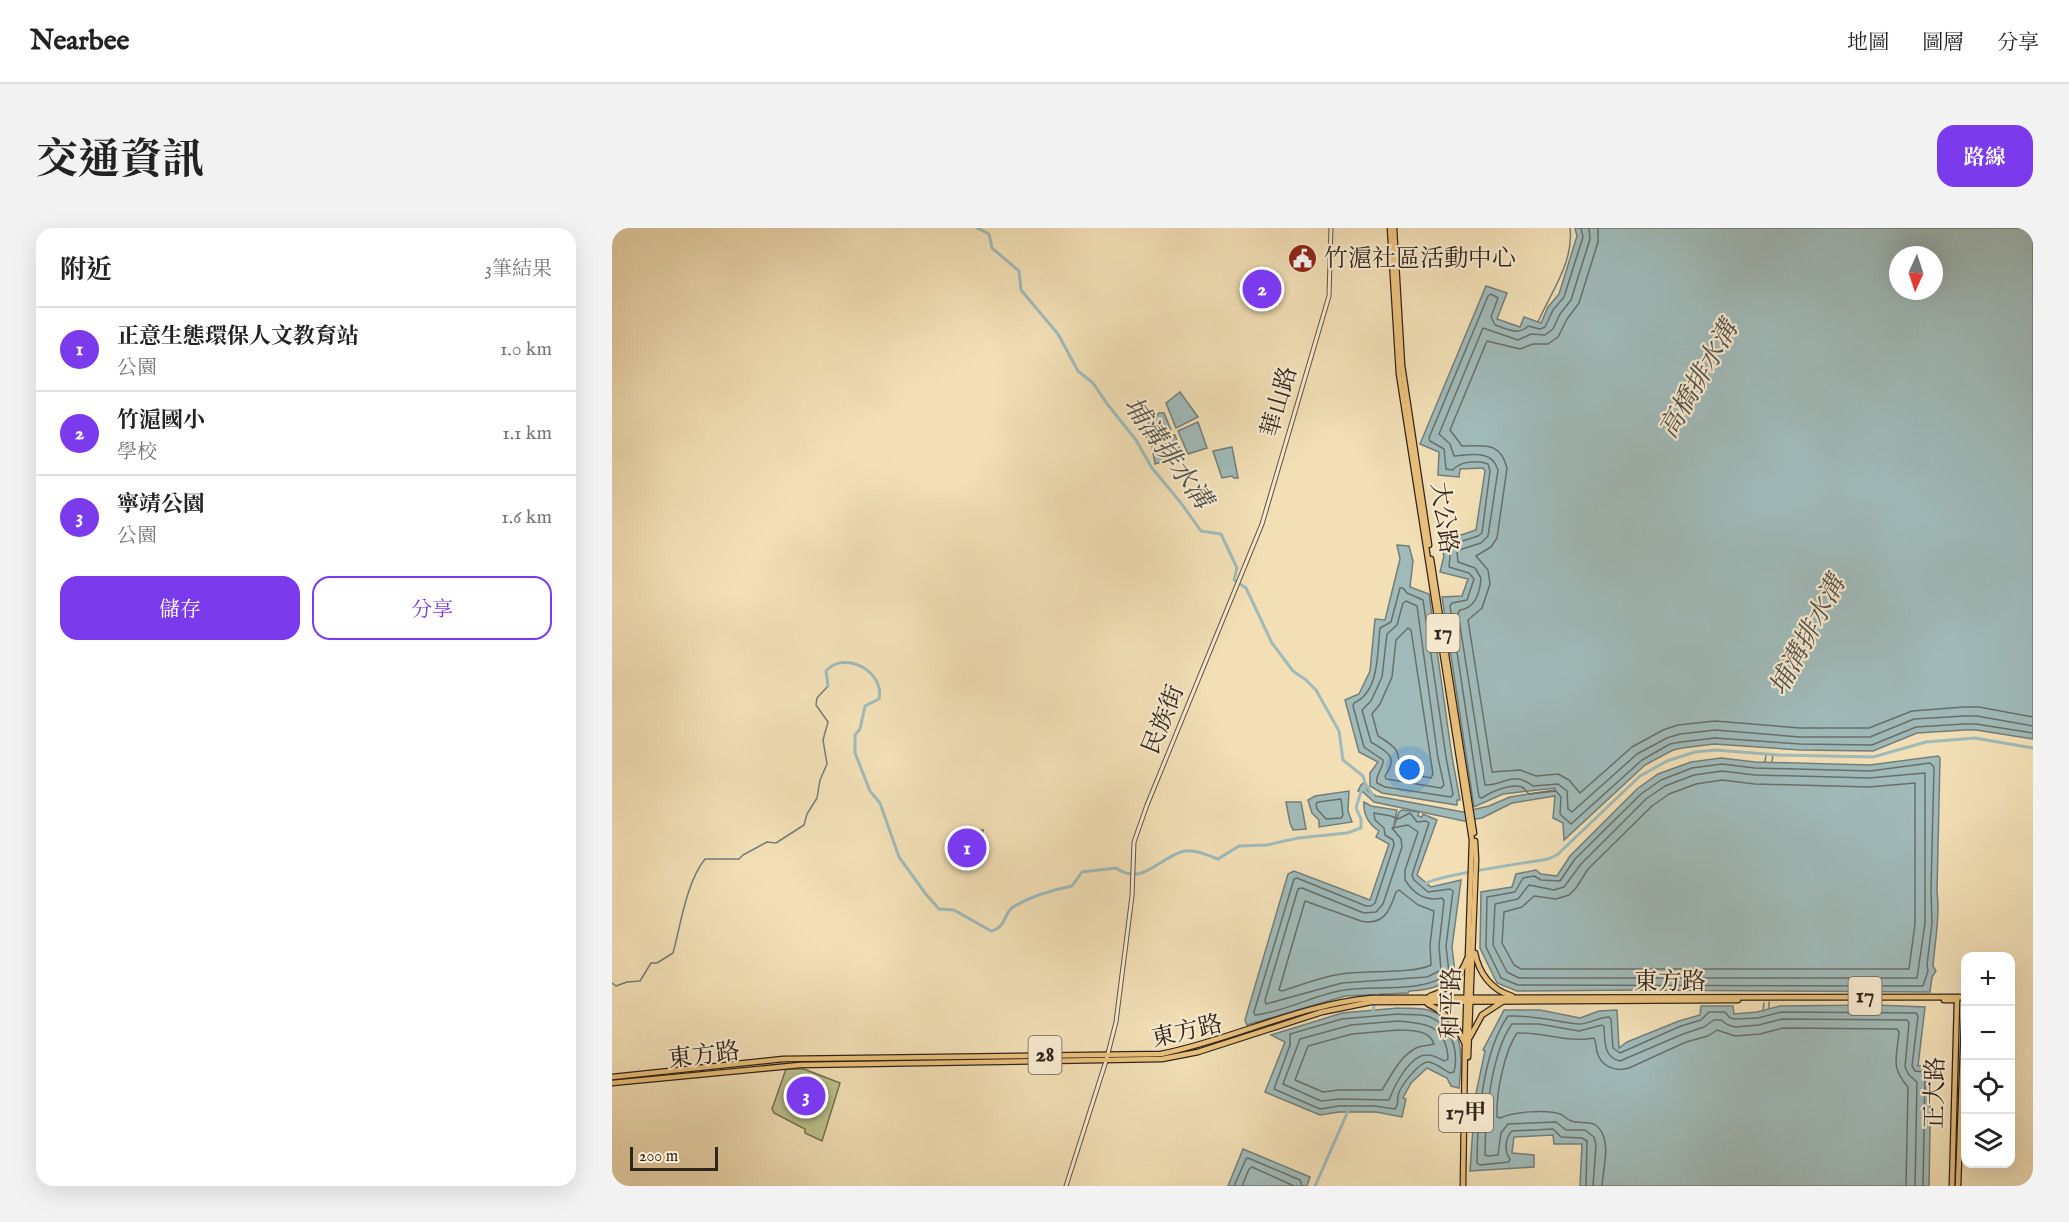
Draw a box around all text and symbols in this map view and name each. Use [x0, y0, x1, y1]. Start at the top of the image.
text: Nearbee [30, 24, 129, 59]
text: 地圖 [1847, 30, 1889, 57]
text: 圖層 [1922, 30, 1964, 57]
text: 分享 [1997, 30, 2039, 57]
button: 路線 [1937, 125, 2033, 187]
text: 交通資訊 [36, 135, 204, 188]
public building icon: 竹滬社區活動中心 [1287, 243, 1319, 275]
place label: 竹滬社區活動中心 [1324, 244, 1516, 275]
north arrow [1889, 246, 1943, 300]
text: 附近 [60, 254, 112, 287]
text: 3筆結果 [485, 257, 552, 282]
pin: 2 [1242, 266, 1282, 312]
water label: 高橋排水溝 [1652, 312, 1748, 445]
text: 正意生態環保人文教育站 [117, 323, 359, 351]
text: 1 [76, 337, 83, 362]
text: 1.0 km [500, 337, 552, 362]
text: 公園 [117, 356, 157, 381]
street label: 華山路 [1255, 363, 1305, 441]
water label: 埔溝排水溝 [1115, 391, 1221, 519]
text: 竹滬國小 [117, 407, 205, 435]
text: 2 [75, 421, 84, 446]
text: 1.1 km [502, 421, 552, 446]
text: 學校 [117, 440, 157, 465]
street label: 大公路 [1423, 480, 1463, 556]
text: 寧靖公園 [117, 491, 205, 519]
text: 3 [76, 505, 83, 530]
text: 1.6 km [501, 505, 552, 530]
text: 公園 [117, 524, 157, 549]
water label: 埔溝排水溝 [1763, 567, 1855, 701]
button: 儲存 [60, 576, 300, 640]
button: 分享 [312, 576, 552, 640]
road number: 17 [1426, 614, 1460, 652]
street label: 民族街 [1136, 681, 1192, 759]
your location [1395, 755, 1424, 784]
pin: 1 [948, 826, 986, 870]
map controls [1961, 952, 2015, 1168]
button: + [1961, 952, 2015, 1006]
street label: 和平路 [1435, 966, 1469, 1040]
street label: 東方路 [1634, 967, 1706, 998]
road number: 17 [1848, 977, 1882, 1015]
button: − [1961, 1006, 2015, 1060]
street label: 東方路 [1148, 1009, 1226, 1055]
street label: 東方路 [666, 1036, 742, 1076]
road number: 28 [1028, 1036, 1062, 1074]
street label: 正大路 [1920, 1057, 1952, 1129]
button: locate [1961, 1060, 2015, 1114]
pin: 3 [786, 1074, 826, 1118]
road number: 17甲 [1439, 1094, 1493, 1132]
button: layers [1961, 1114, 2015, 1168]
scale bar [630, 1144, 718, 1172]
text: 200 m [639, 1147, 678, 1167]

